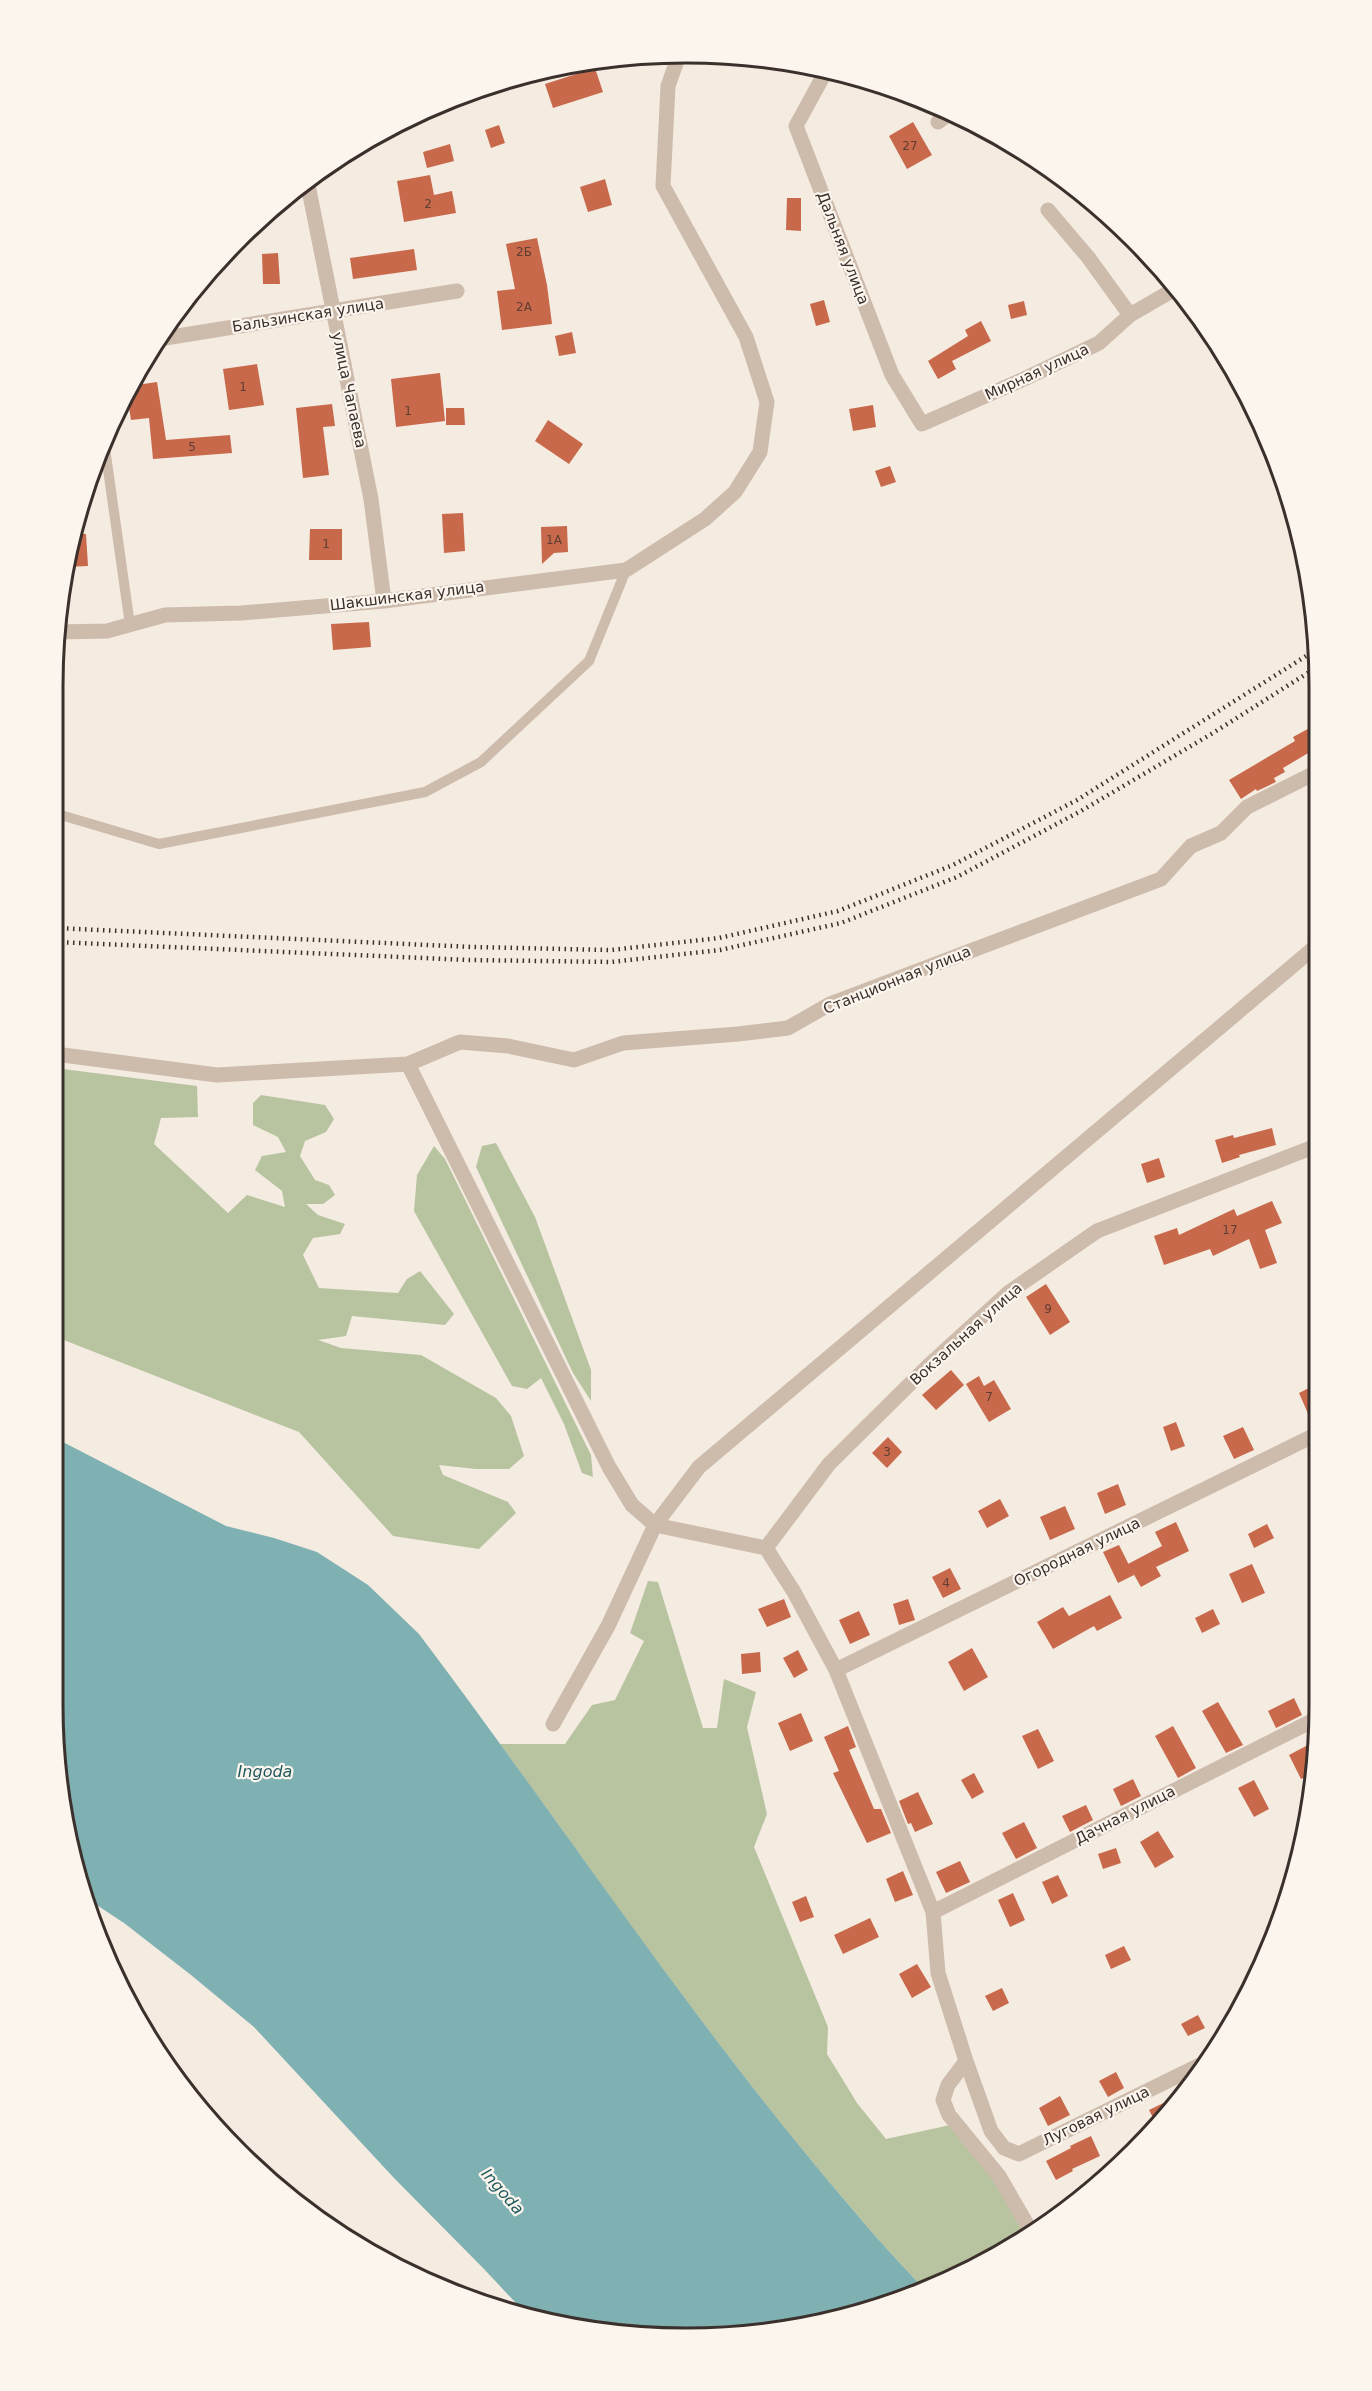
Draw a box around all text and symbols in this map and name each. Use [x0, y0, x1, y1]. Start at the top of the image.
house number: 27 [902, 139, 918, 153]
street label: Дальняя улица [813, 189, 873, 307]
house number: 2 [424, 197, 432, 211]
house number: 2Б [516, 245, 532, 259]
street label: Бальзинская улица [231, 294, 385, 336]
house number: 2А [516, 300, 533, 314]
street label: улица Чапаева [328, 330, 370, 450]
street label: Мирная улица [982, 340, 1092, 404]
house number: 1 [239, 380, 247, 394]
house number: 1 [404, 404, 412, 418]
house number: 5 [188, 440, 196, 454]
house number: 1А [546, 533, 563, 547]
house number: 1 [322, 537, 330, 551]
street label: Шакшинская улица [329, 578, 485, 614]
street label: Станционная улица [821, 942, 973, 1018]
house number: 17 [1222, 1223, 1238, 1237]
street label: Вокзальная улица [906, 1279, 1026, 1389]
house number: 9 [1044, 1302, 1052, 1316]
house number: 7 [985, 1390, 993, 1404]
house number: 3 [883, 1445, 891, 1459]
street label: Огородная улица [1011, 1514, 1143, 1590]
house number: 4 [942, 1576, 950, 1590]
water label: Ingoda [238, 1762, 292, 1781]
street label: Дачная улица [1072, 1782, 1178, 1848]
street label: Луговая улица [1040, 2082, 1152, 2150]
water label: Ingoda [477, 2164, 528, 2218]

